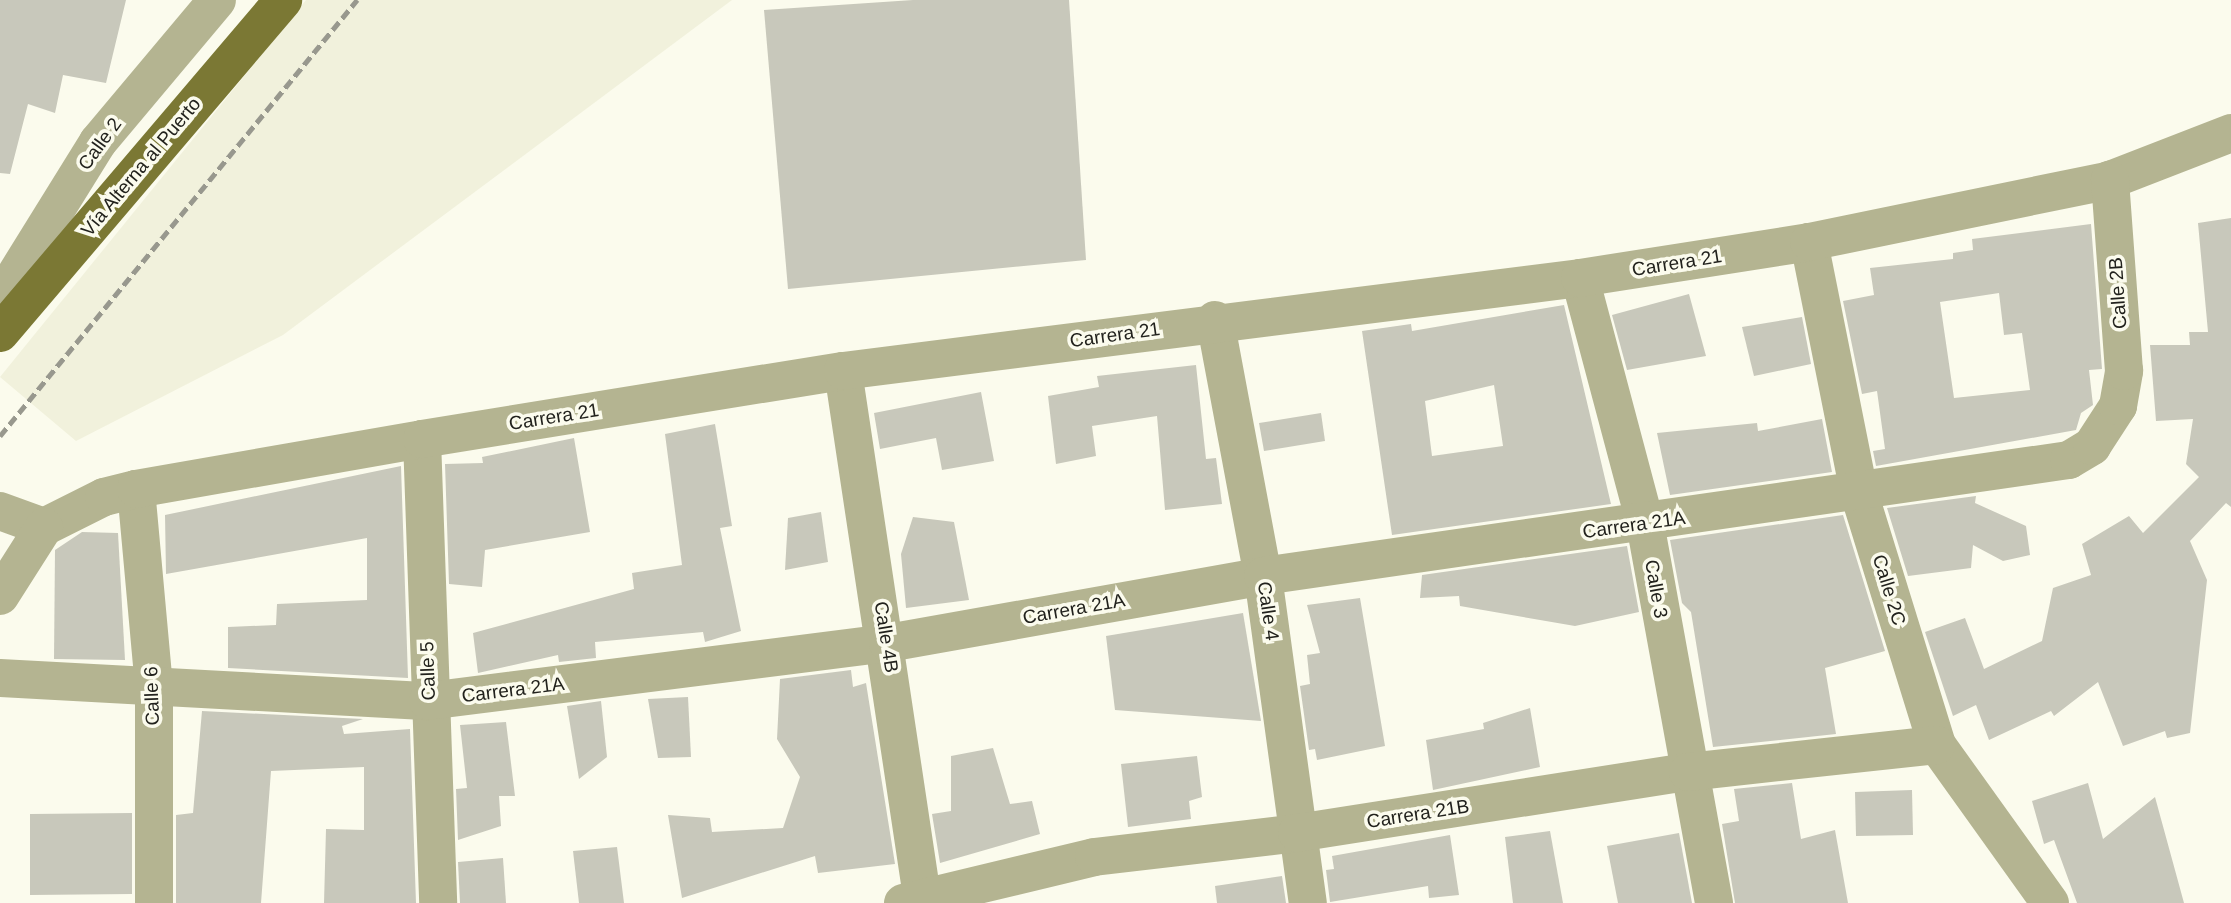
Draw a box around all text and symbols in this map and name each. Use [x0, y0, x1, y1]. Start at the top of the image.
street label: Vía Alterna al Puerto [76, 93, 206, 241]
street label: Calle 2 [73, 113, 127, 175]
street label: Carrera 21 [1630, 245, 1724, 281]
street label: Calle 2B [2104, 256, 2132, 330]
street label: Carrera 21 [1068, 317, 1162, 353]
street label: Carrera 21 [507, 399, 601, 435]
street label: Carrera 21A [1581, 507, 1687, 543]
street label: Calle 2C [1867, 552, 1911, 628]
street label: Calle 3 [1640, 558, 1672, 620]
street label: Calle 4 [1253, 580, 1283, 642]
street label: Carrera 21A [1021, 589, 1127, 629]
street label: Calle 4B [869, 600, 903, 674]
street label: Calle 5 [416, 641, 440, 701]
street label: Calle 6 [140, 666, 164, 726]
street label: Carrera 21A [460, 672, 566, 708]
street label: Carrera 21B [1365, 795, 1471, 833]

